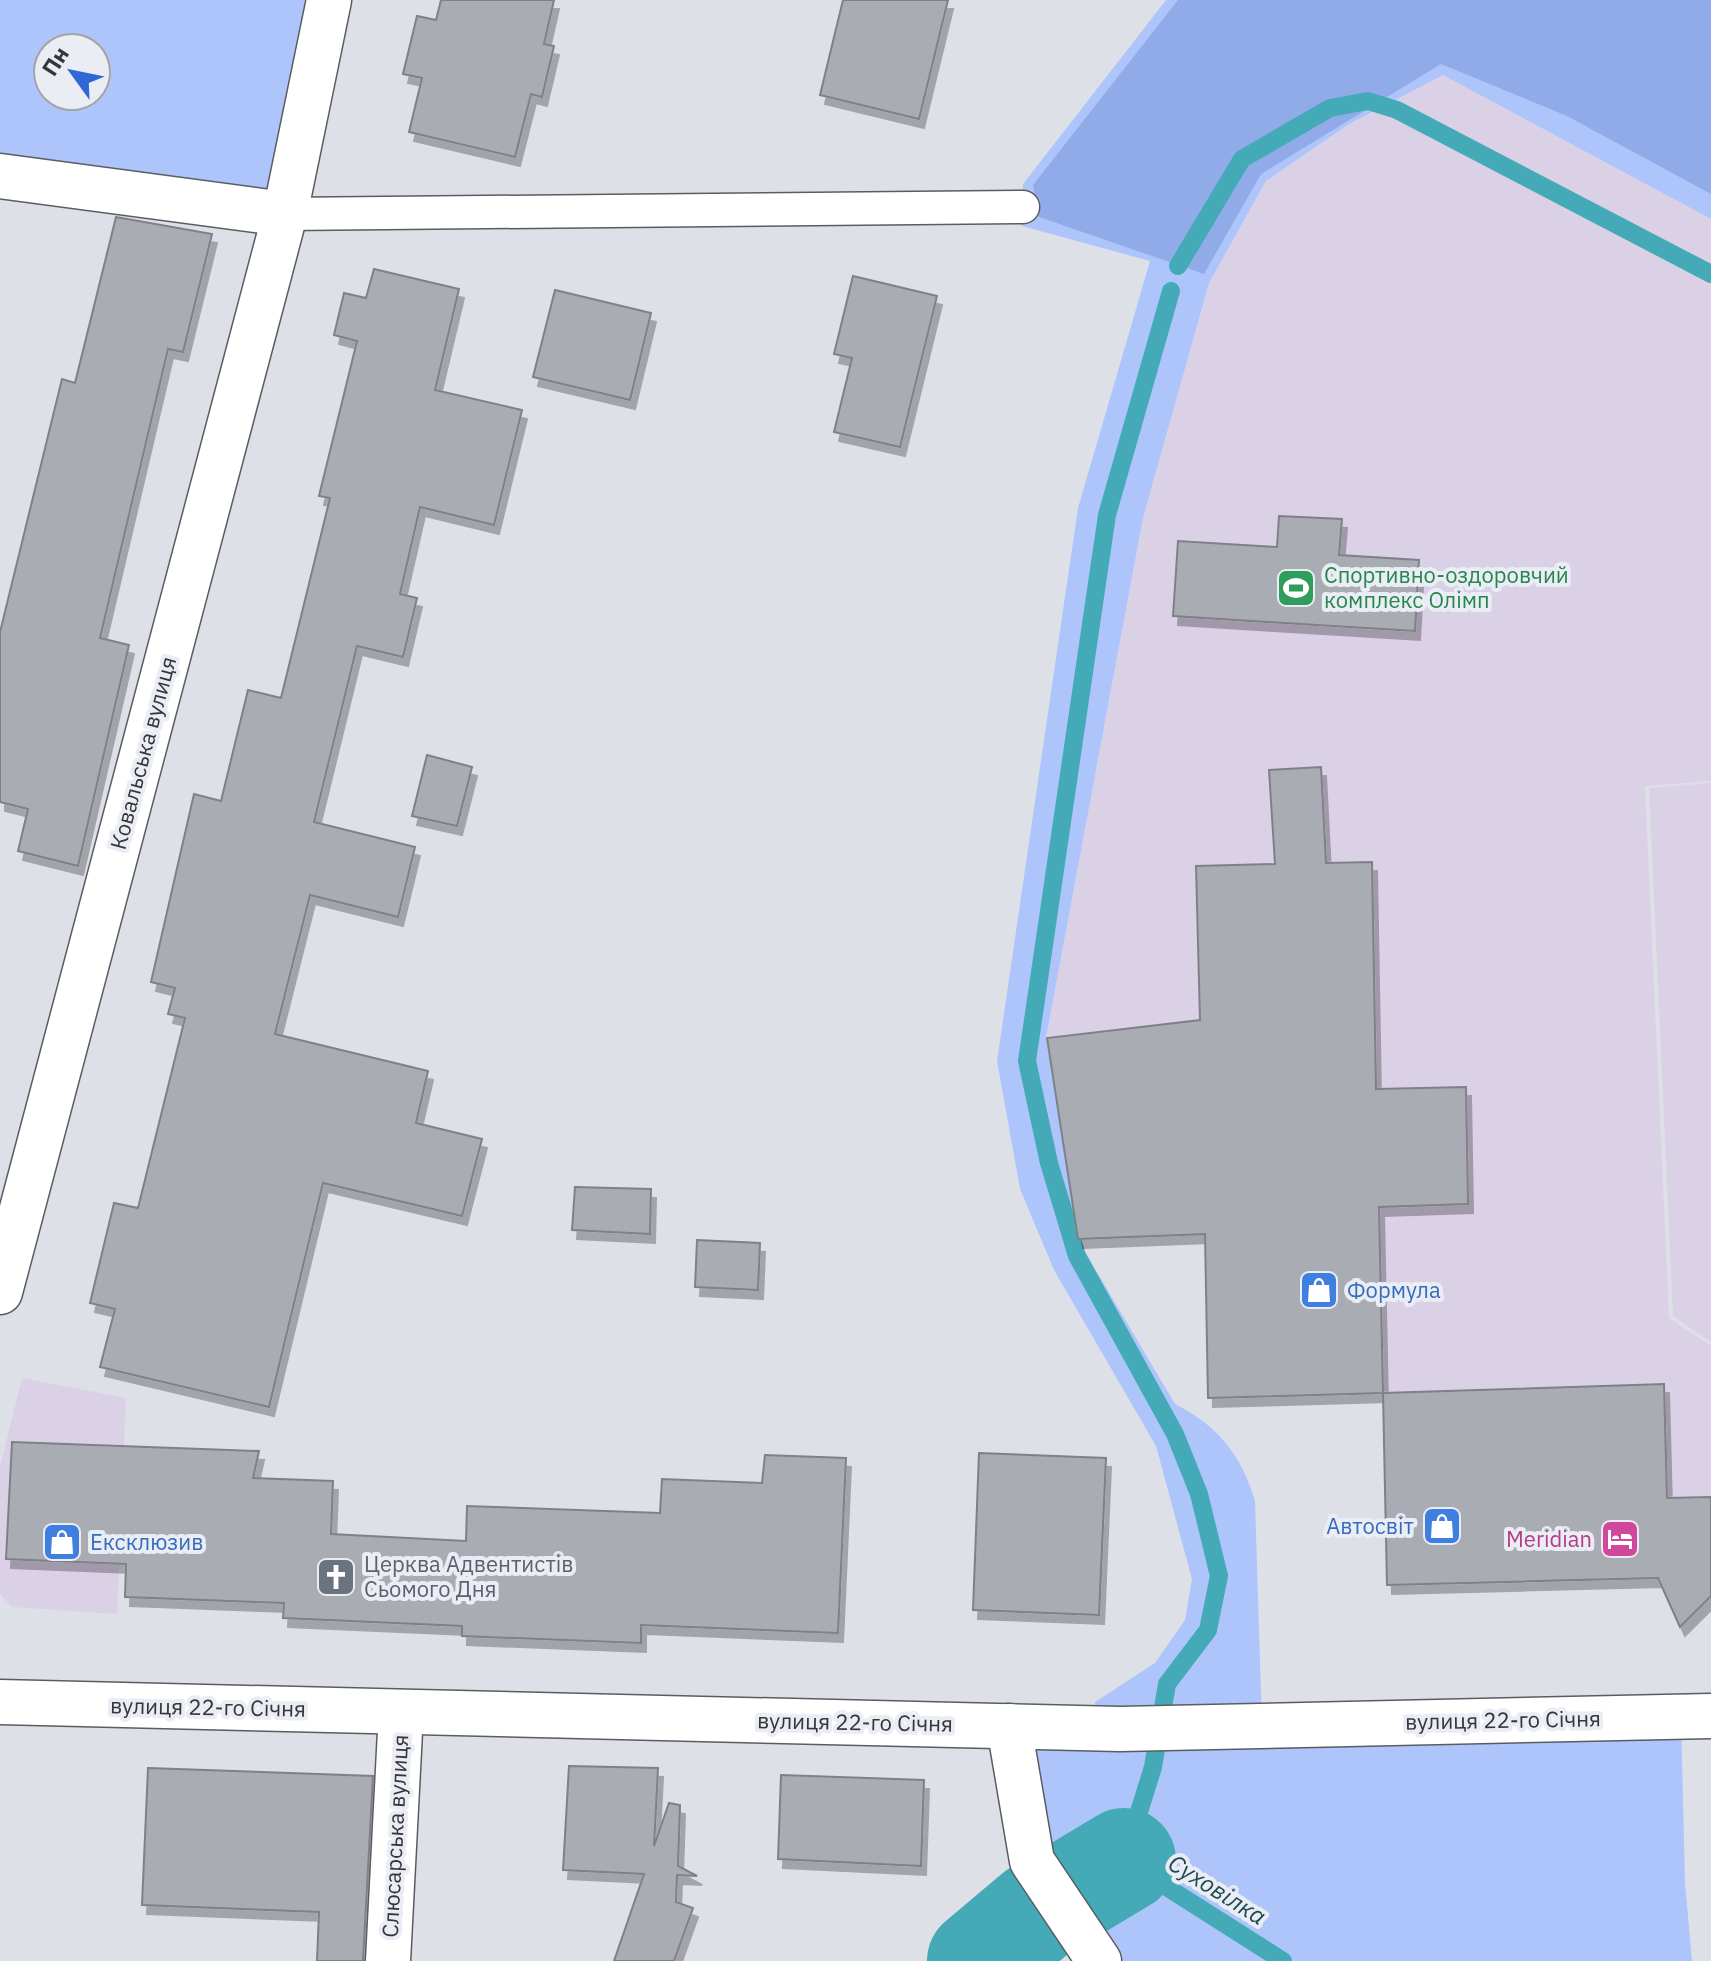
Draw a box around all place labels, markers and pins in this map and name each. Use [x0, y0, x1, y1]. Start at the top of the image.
place label: Спортивно-оздоровчий комплекс Олімп [1324, 560, 1569, 614]
sports icon: Спортивно-оздоровчий комплекс Олімп [1275, 567, 1317, 609]
shop icon: Формула [1298, 1269, 1340, 1311]
place label: Формула [1347, 1275, 1441, 1304]
shop icon: Автосвіт [1421, 1505, 1463, 1547]
place label: Автосвіт [1326, 1511, 1414, 1540]
hotel icon: Meridian [1599, 1518, 1641, 1560]
shop icon: Ексклюзив [41, 1521, 83, 1563]
place label: Meridian [1506, 1524, 1592, 1553]
place label: Ексклюзив [90, 1527, 203, 1556]
place label: Церква Адвентистів Сьомого Дня [364, 1549, 574, 1603]
church icon: Церква Адвентистів Сьомого Дня [315, 1556, 357, 1598]

